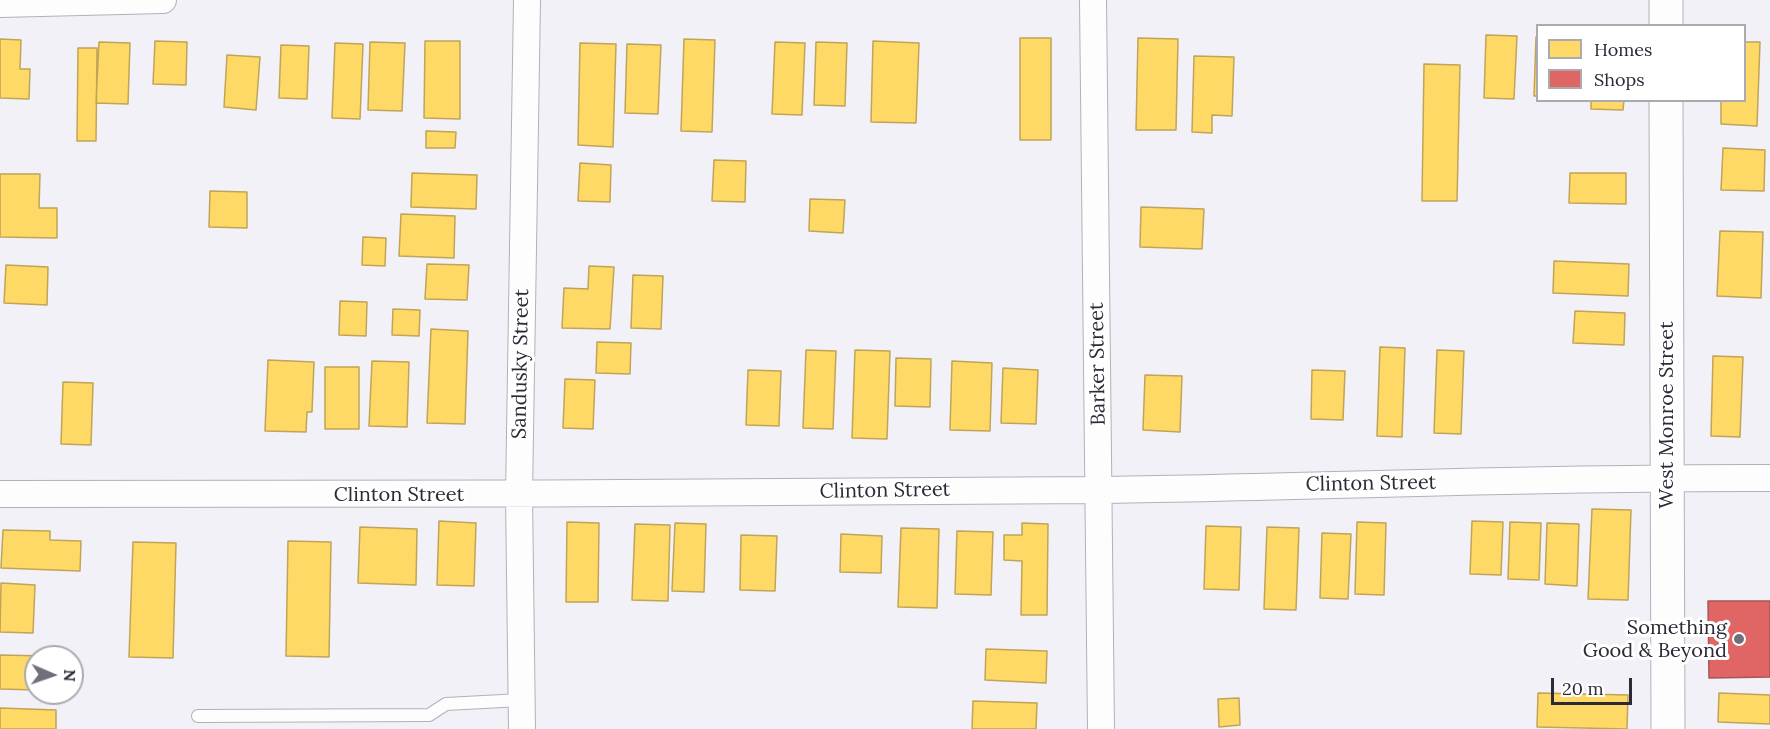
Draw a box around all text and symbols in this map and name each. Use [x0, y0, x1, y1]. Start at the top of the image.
legend [1536, 24, 1746, 102]
text: Homes [1594, 38, 1652, 61]
text: Shops [1594, 68, 1645, 91]
street label: Sandusky Street [508, 289, 534, 439]
street label: Barker Street [1085, 302, 1111, 426]
street label: West Monroe Street [1655, 321, 1679, 509]
street label: Clinton Street [1306, 471, 1436, 497]
street label: Clinton Street [820, 478, 950, 504]
street label: Clinton Street [334, 483, 464, 507]
place label: Something Good & Beyond [1583, 616, 1727, 663]
marker: Something Good & Beyond [1732, 632, 1746, 646]
north arrow [24, 645, 84, 705]
scale bar [1554, 666, 1635, 704]
text: N [60, 669, 80, 682]
text: 20 m [1562, 677, 1604, 700]

